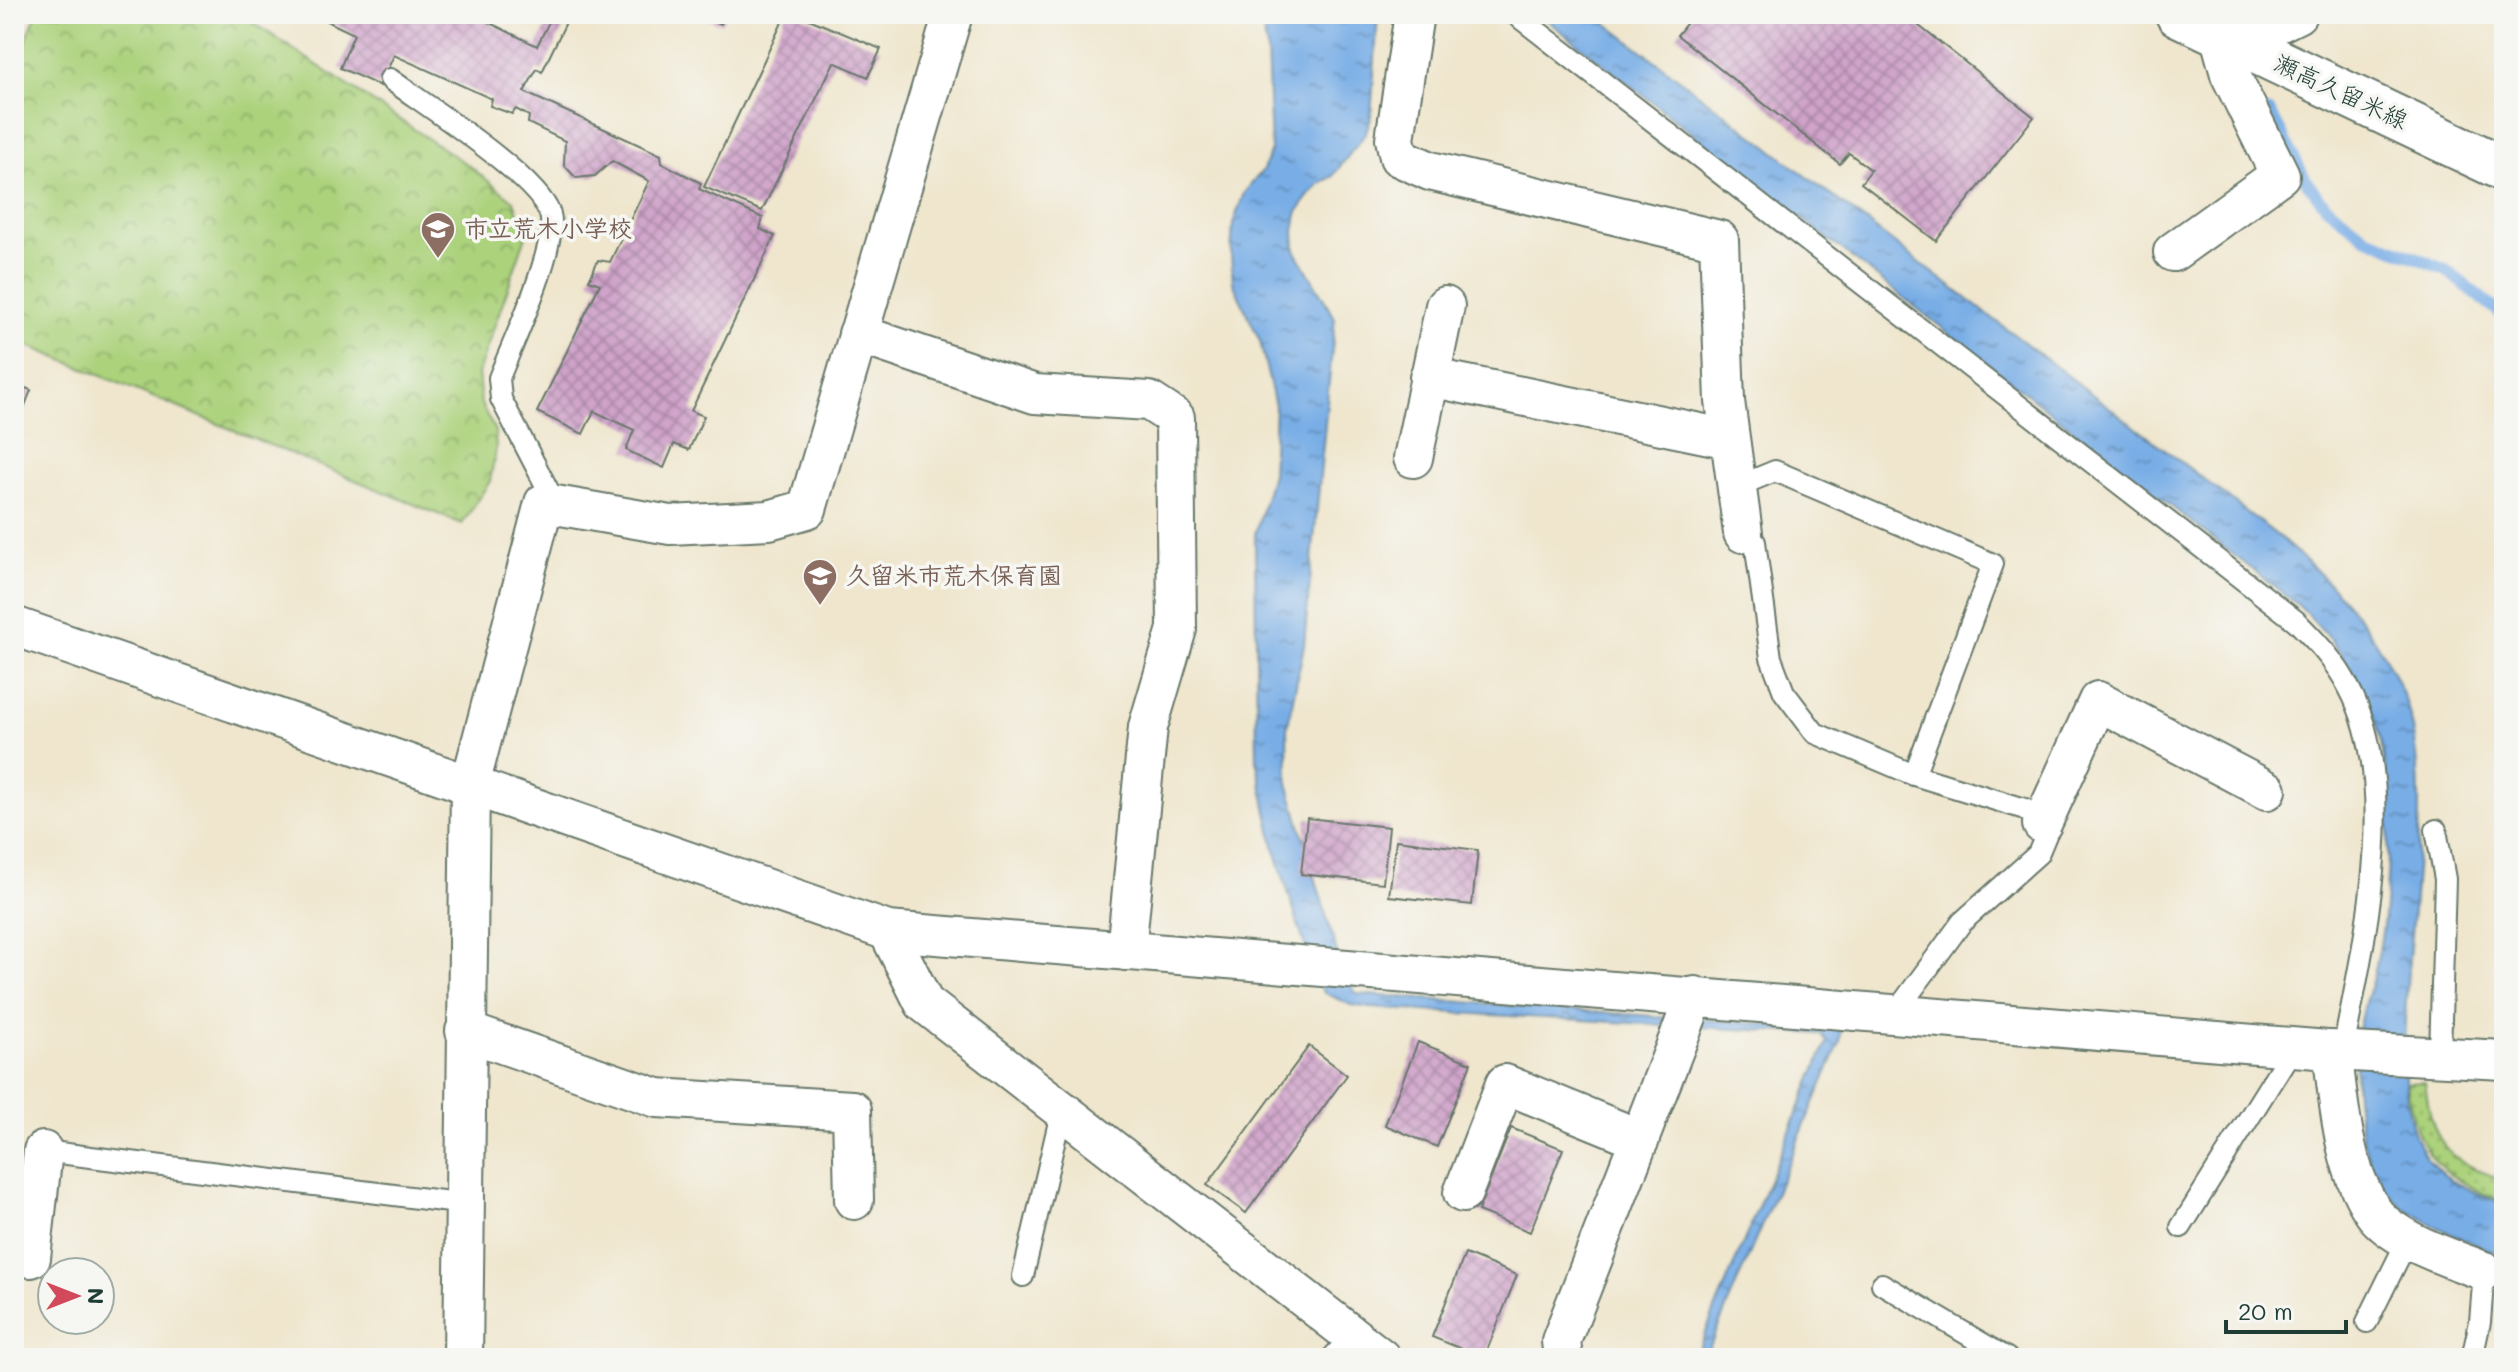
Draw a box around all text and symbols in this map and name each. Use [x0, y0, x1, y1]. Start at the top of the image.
street label: 瀬高久留米線 [2270, 46, 2413, 135]
school or university icon: 市立荒木小学校 [419, 210, 457, 260]
place label: 市立荒木小学校 [464, 212, 632, 243]
school or university icon: 久留米市荒木保育園 [801, 557, 839, 607]
place label: 久留米市荒木保育園 [846, 559, 1062, 590]
north arrow [36, 1256, 116, 1336]
scale bar [2226, 1284, 2346, 1334]
text: N [82, 1288, 111, 1304]
text: 20 m [2238, 1295, 2293, 1326]

